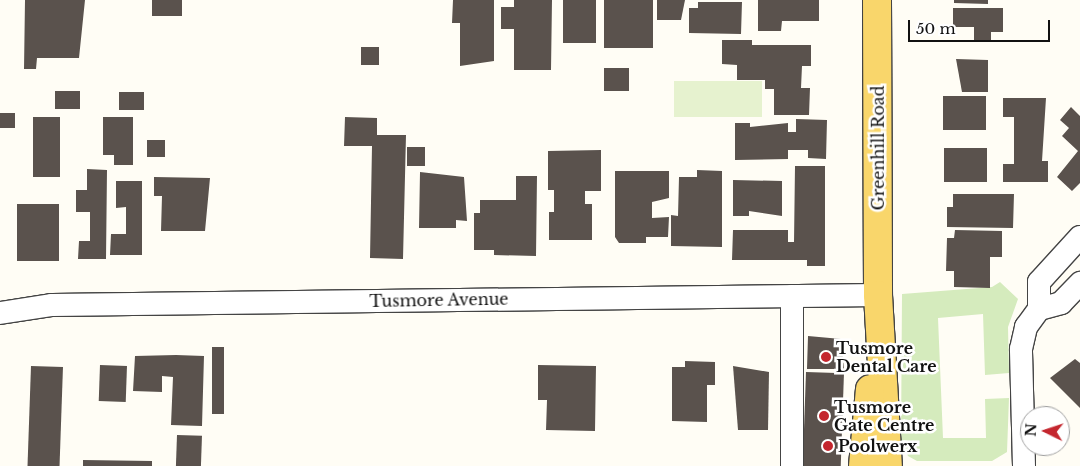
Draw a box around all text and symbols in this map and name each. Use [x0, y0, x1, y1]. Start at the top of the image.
scale bar [910, 10, 1052, 42]
text: 50 m [916, 19, 956, 38]
street label: Greenhill Road [868, 86, 888, 210]
street label: Tusmore Avenue [369, 289, 509, 311]
place label: Tusmore Dental Care [836, 338, 937, 376]
marker: Tusmore Dental Care [820, 351, 832, 363]
place label: Tusmore Gate Centre [834, 397, 934, 435]
north arrow [1020, 406, 1070, 456]
marker: Tusmore Gate Centre [818, 410, 830, 422]
text: N [1022, 423, 1040, 437]
place label: Poolwerx [838, 436, 917, 456]
marker: Poolwerx [822, 440, 834, 452]

